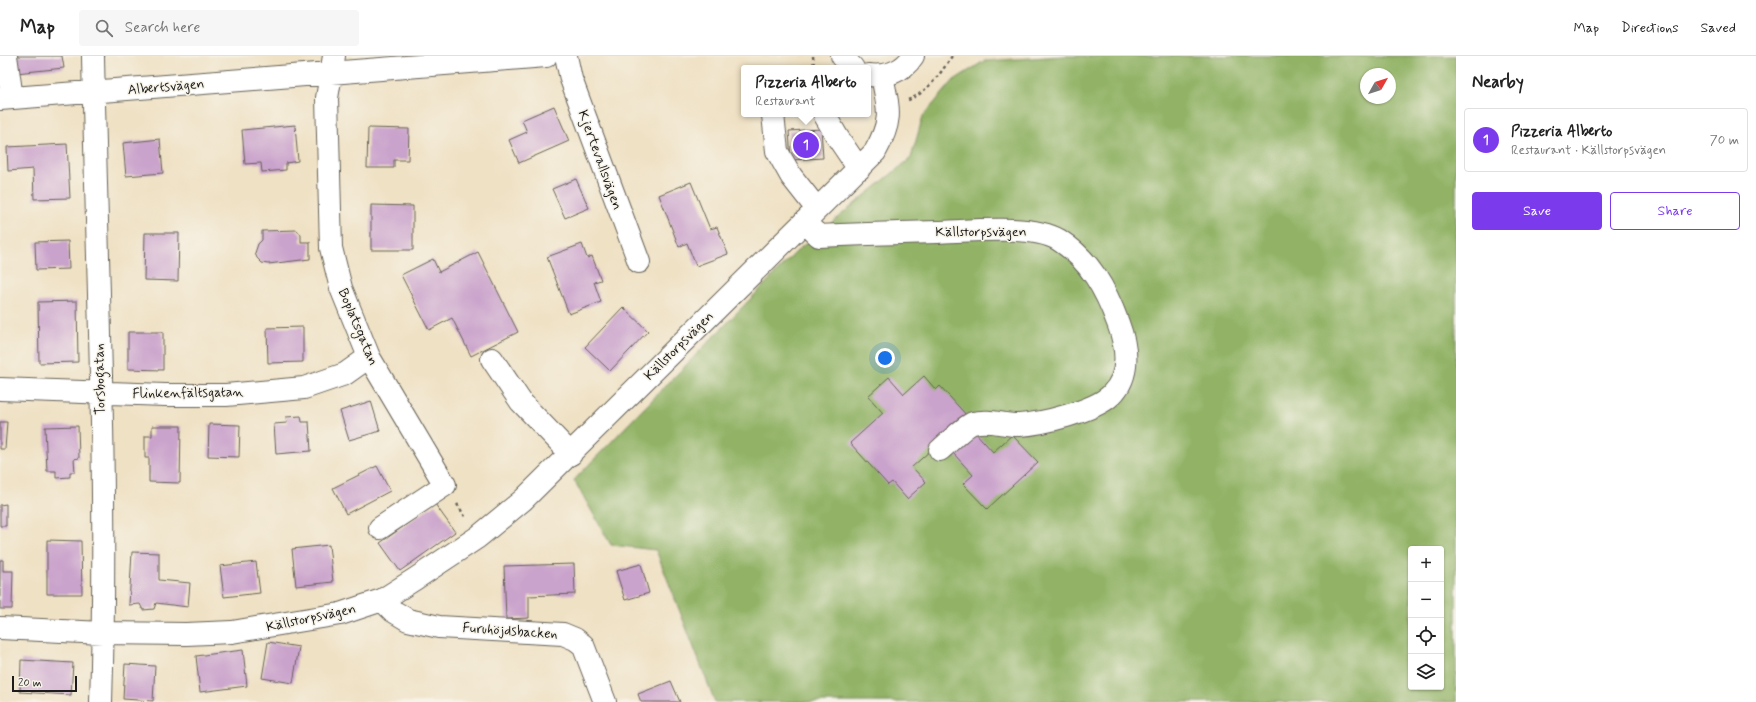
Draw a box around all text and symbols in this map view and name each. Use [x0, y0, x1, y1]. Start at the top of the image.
search box [79, 10, 359, 46]
text: Map [20, 15, 55, 40]
icon: search [93, 17, 115, 39]
text: Search here [125, 18, 200, 38]
text: Map [1573, 19, 1599, 37]
text: Directions [1621, 19, 1679, 37]
text: Saved [1701, 19, 1736, 37]
popup [741, 65, 871, 117]
north arrow [1360, 68, 1396, 104]
text: Nearby [1472, 71, 1524, 93]
text: Pizzeria Alberto [755, 73, 857, 93]
street label: Albertsvägen [127, 75, 205, 99]
text: Restaurant [755, 93, 816, 110]
street label: Kjertevallsvägen [574, 108, 626, 212]
text: Pizzeria Alberto [1511, 122, 1612, 142]
pin: 1 [793, 130, 819, 160]
text: 1 [1483, 132, 1489, 149]
text: 70 m [1710, 132, 1739, 149]
text: Restaurant · Källstorpsvägen [1511, 142, 1666, 159]
button: Save [1472, 192, 1602, 230]
button: Share [1610, 192, 1740, 230]
street label: Källstorpsvägen [935, 223, 1027, 241]
street label: Boplatsgatan [333, 286, 382, 369]
street label: Källstorpsvägen [640, 307, 718, 385]
street label: Torsbogatan [90, 343, 112, 415]
your location [875, 348, 895, 368]
street label: Flinkenfältsgatan [132, 383, 244, 403]
map controls [1408, 546, 1444, 690]
button: + [1408, 546, 1444, 582]
button: − [1408, 582, 1444, 618]
street label: Källstorpsvägen [264, 600, 358, 636]
button: locate [1408, 618, 1444, 654]
street label: Furuhöjdsbacken [462, 619, 558, 643]
button: layers [1408, 654, 1444, 690]
scale bar [12, 674, 77, 693]
text: 20 m [18, 676, 41, 690]

